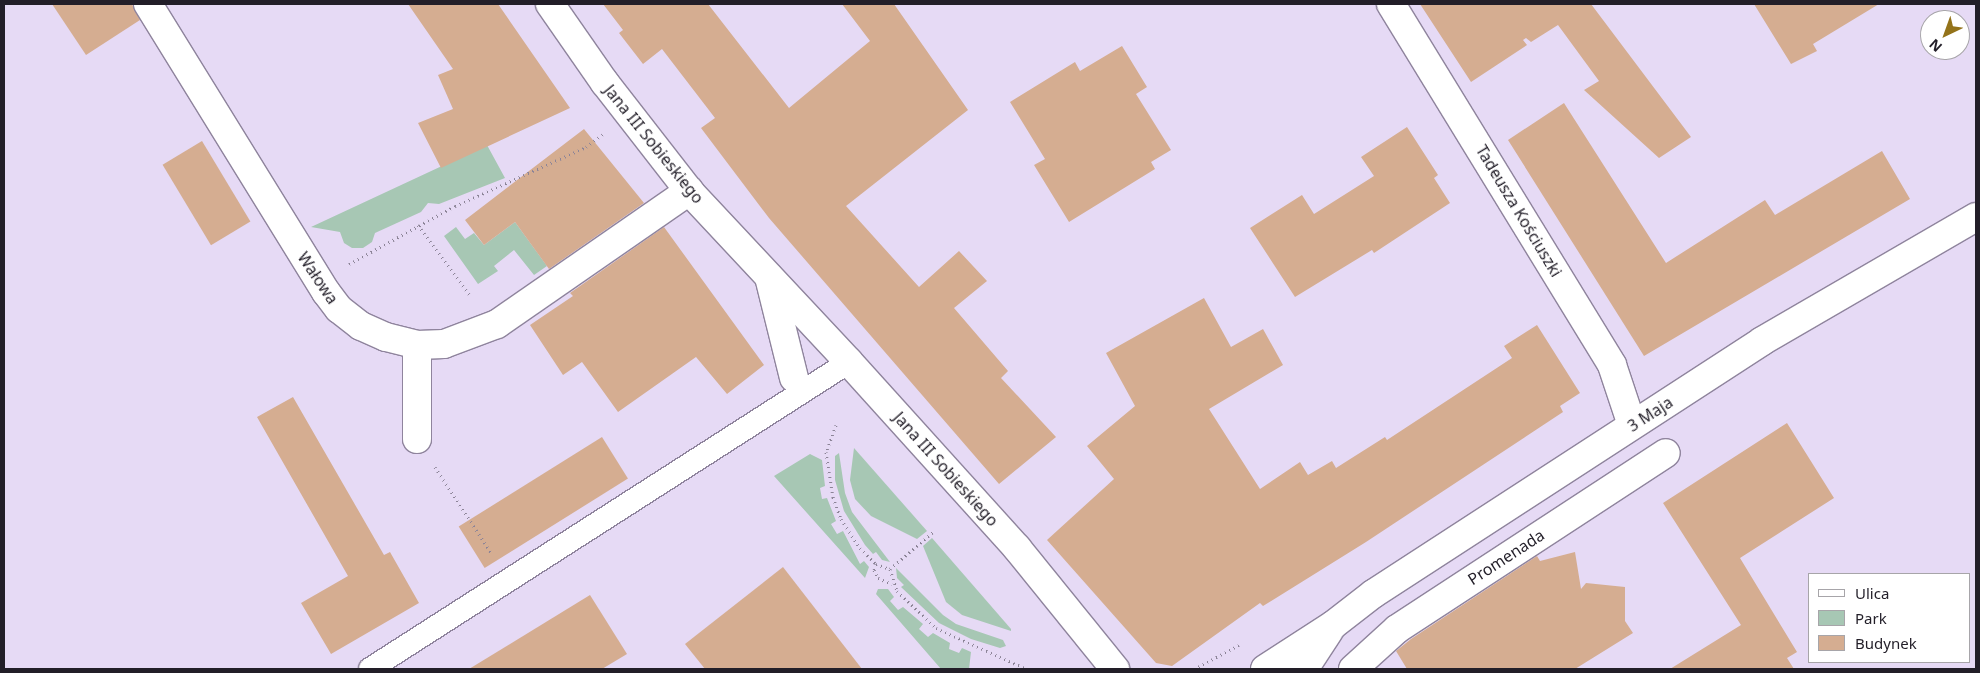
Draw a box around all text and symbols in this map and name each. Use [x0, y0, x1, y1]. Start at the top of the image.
north arrow [1920, 10, 1970, 60]
text: N [1925, 35, 1946, 57]
street label: Jana III Sobieskiego [600, 81, 708, 207]
street label: Tadeusza Kościuszki [1472, 142, 1566, 280]
street label: Wałowa [294, 248, 342, 308]
street label: 3 Maja [1624, 392, 1676, 436]
street label: Jana III Sobieskiego [890, 408, 1002, 530]
street label: Promenada [1464, 525, 1548, 589]
legend [1808, 573, 1970, 663]
text: Ulica [1855, 583, 1889, 603]
text: Park [1855, 608, 1887, 628]
text: Budynek [1855, 633, 1917, 653]

